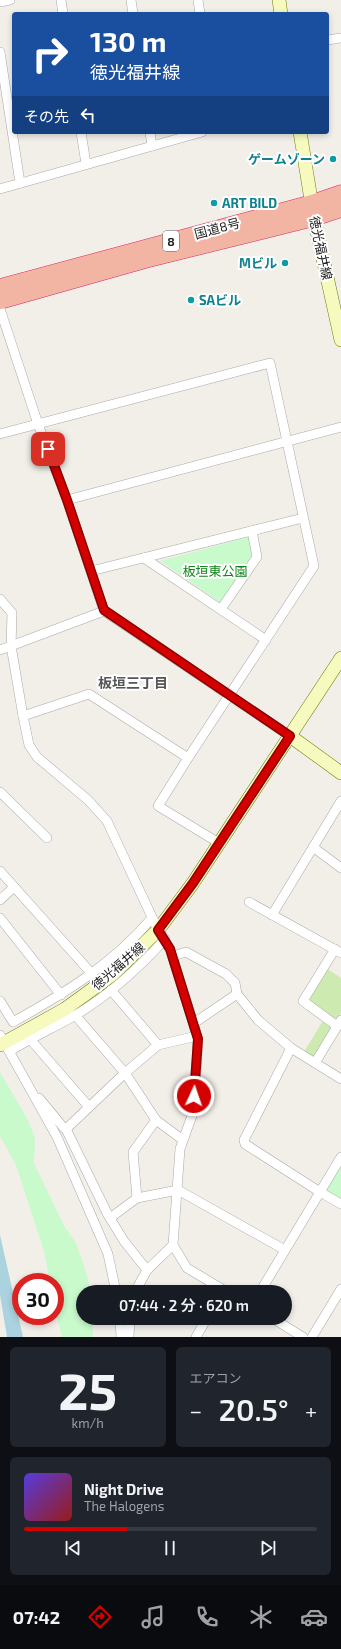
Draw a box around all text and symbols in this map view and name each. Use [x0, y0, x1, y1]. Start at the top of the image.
text: 130 m [90, 24, 166, 58]
icon: right [24, 28, 76, 80]
text: 徳光福井線 [90, 61, 180, 83]
icon: left [77, 104, 99, 126]
text: その先 [24, 107, 69, 125]
place label: ゲームゾーン [248, 151, 325, 167]
marker: ゲームゾーン [328, 154, 338, 164]
place label: ART BILD [222, 195, 277, 211]
marker: ART BILD [209, 198, 219, 208]
street label: 国道8号 [192, 214, 242, 242]
street label: 徳光福井線 [306, 215, 336, 281]
road number: 8 [163, 231, 179, 251]
place label: Mビル [239, 255, 277, 271]
marker: Mビル [280, 258, 290, 268]
place label: SAビル [199, 292, 241, 308]
marker: SAビル [186, 295, 196, 305]
pin [31, 432, 65, 466]
icon: arrive [37, 438, 59, 460]
park label: 板垣東公園 [182, 563, 248, 579]
district label: 板垣三丁目 [98, 674, 168, 691]
street label: 徳光福井線 [88, 939, 148, 993]
position arrow [173, 1075, 215, 1117]
speed limit sign: 30 [12, 1273, 64, 1325]
text: 07:44 · 2 分 · 620 m [119, 1296, 249, 1314]
text: 25 [58, 1358, 117, 1420]
text: エアコン [190, 1370, 242, 1386]
text: 20.5° [219, 1391, 289, 1427]
text: − [190, 1397, 202, 1423]
text: + [305, 1397, 317, 1423]
text: km/h [72, 1415, 104, 1431]
text: Night Drive [84, 1480, 164, 1498]
text: The Halogens [84, 1498, 164, 1514]
icon: previous [62, 1537, 84, 1559]
icon: pause [159, 1537, 181, 1559]
icon: next [257, 1537, 279, 1559]
icon: directions [86, 1603, 114, 1631]
icon: music [139, 1603, 167, 1631]
icon: phone [193, 1603, 221, 1631]
icon: climate [247, 1603, 275, 1631]
icon: car [300, 1603, 328, 1631]
text: 07:42 [13, 1606, 60, 1628]

